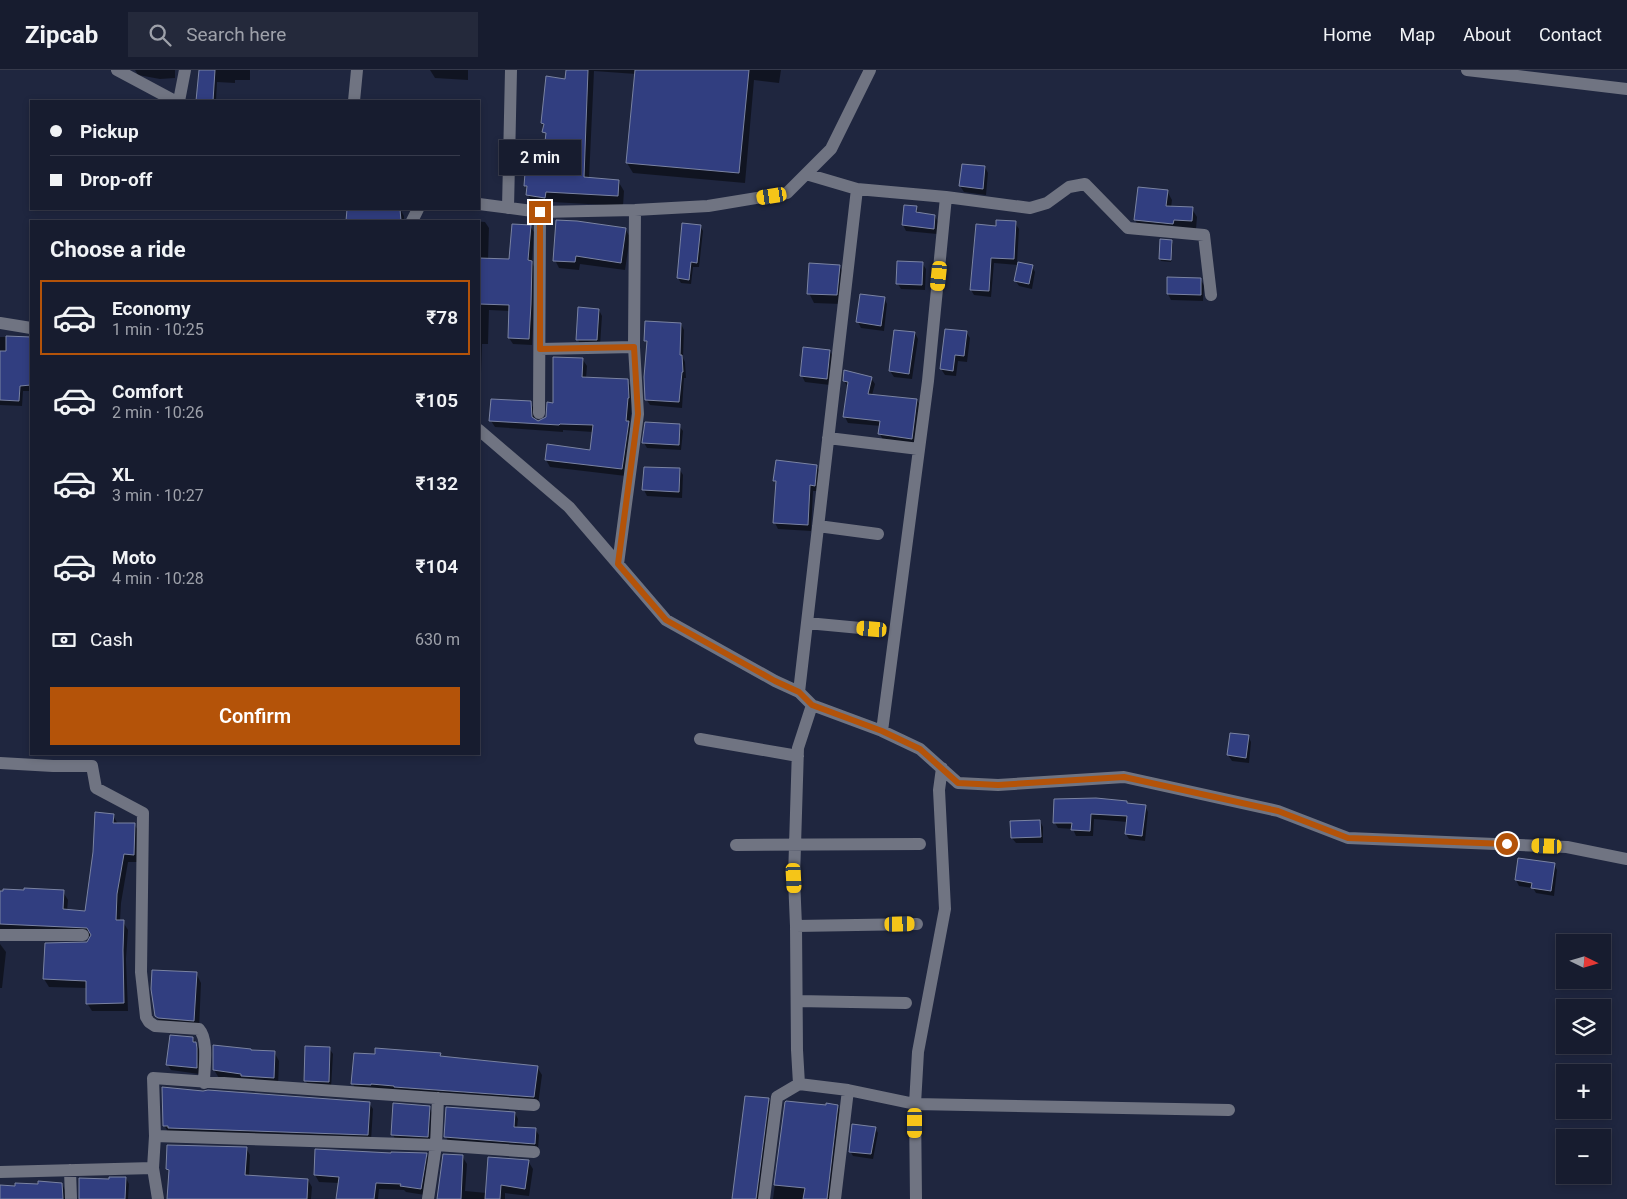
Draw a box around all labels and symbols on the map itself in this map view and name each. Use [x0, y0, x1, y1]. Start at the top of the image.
callout: 2 min [499, 140, 581, 174]
car [756, 186, 787, 206]
route end [529, 201, 551, 223]
car [929, 260, 948, 292]
car [856, 620, 887, 638]
route start [1496, 833, 1518, 855]
car [1531, 838, 1562, 854]
car [785, 863, 802, 893]
car [884, 916, 915, 932]
north arrow [1556, 934, 1611, 989]
car [907, 1108, 922, 1138]

